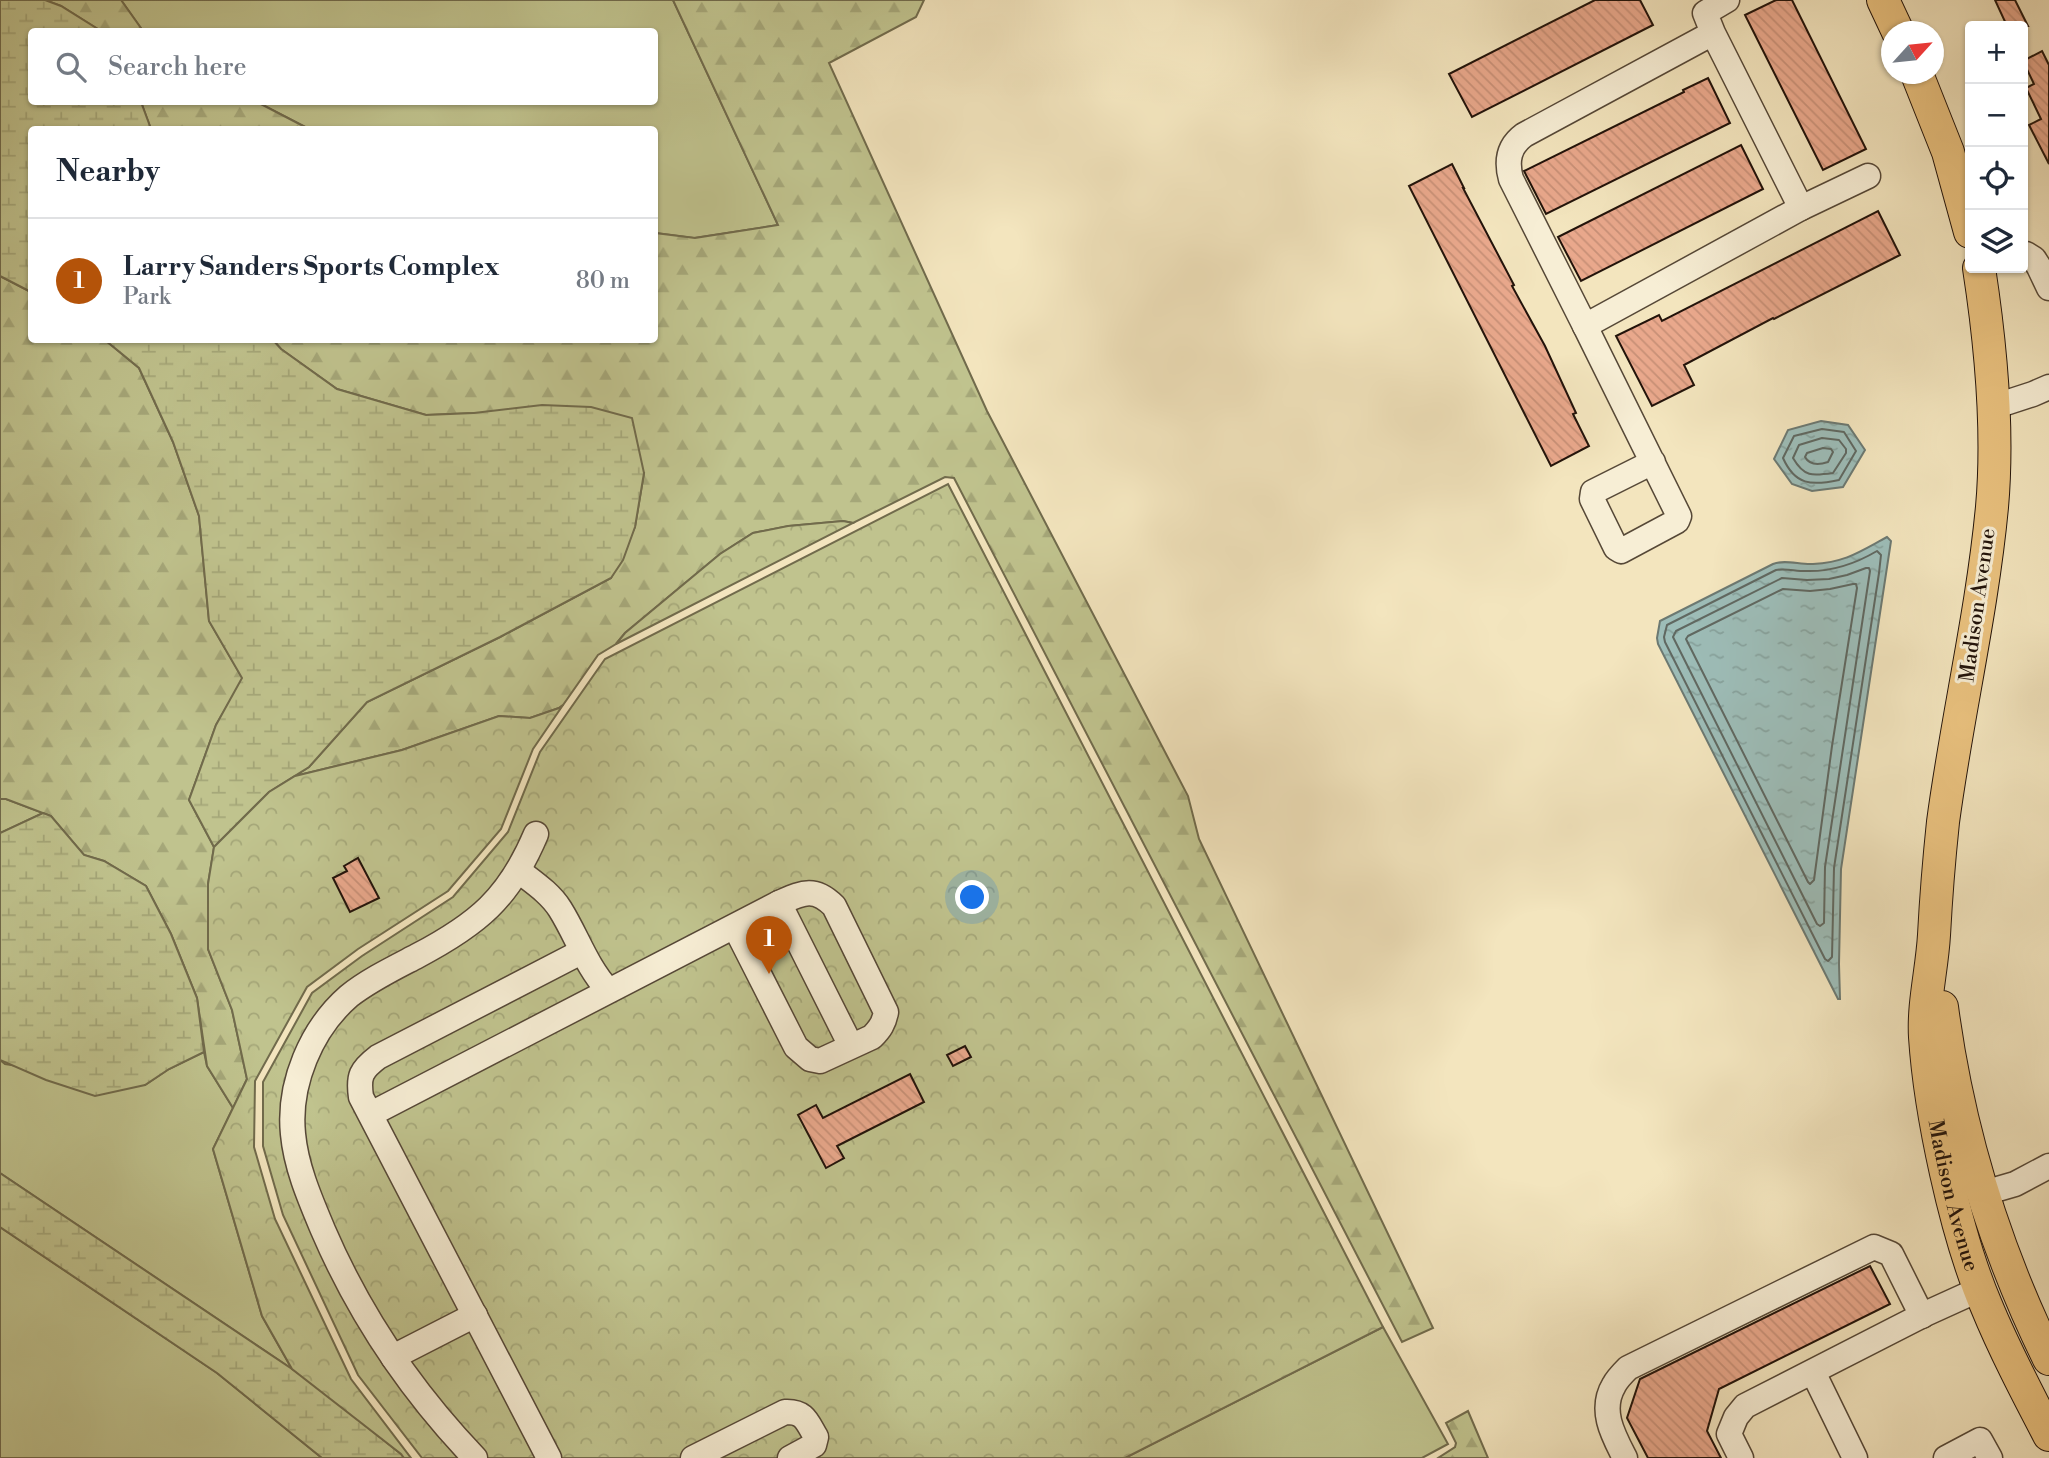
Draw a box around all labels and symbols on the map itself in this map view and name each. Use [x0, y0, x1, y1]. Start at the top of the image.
north arrow [1881, 21, 1944, 84]
street label: Madison Avenue [1954, 527, 2002, 684]
your location [955, 880, 989, 914]
pin: 1 [746, 916, 792, 974]
street label: Madison Avenue [1922, 1118, 1984, 1275]

